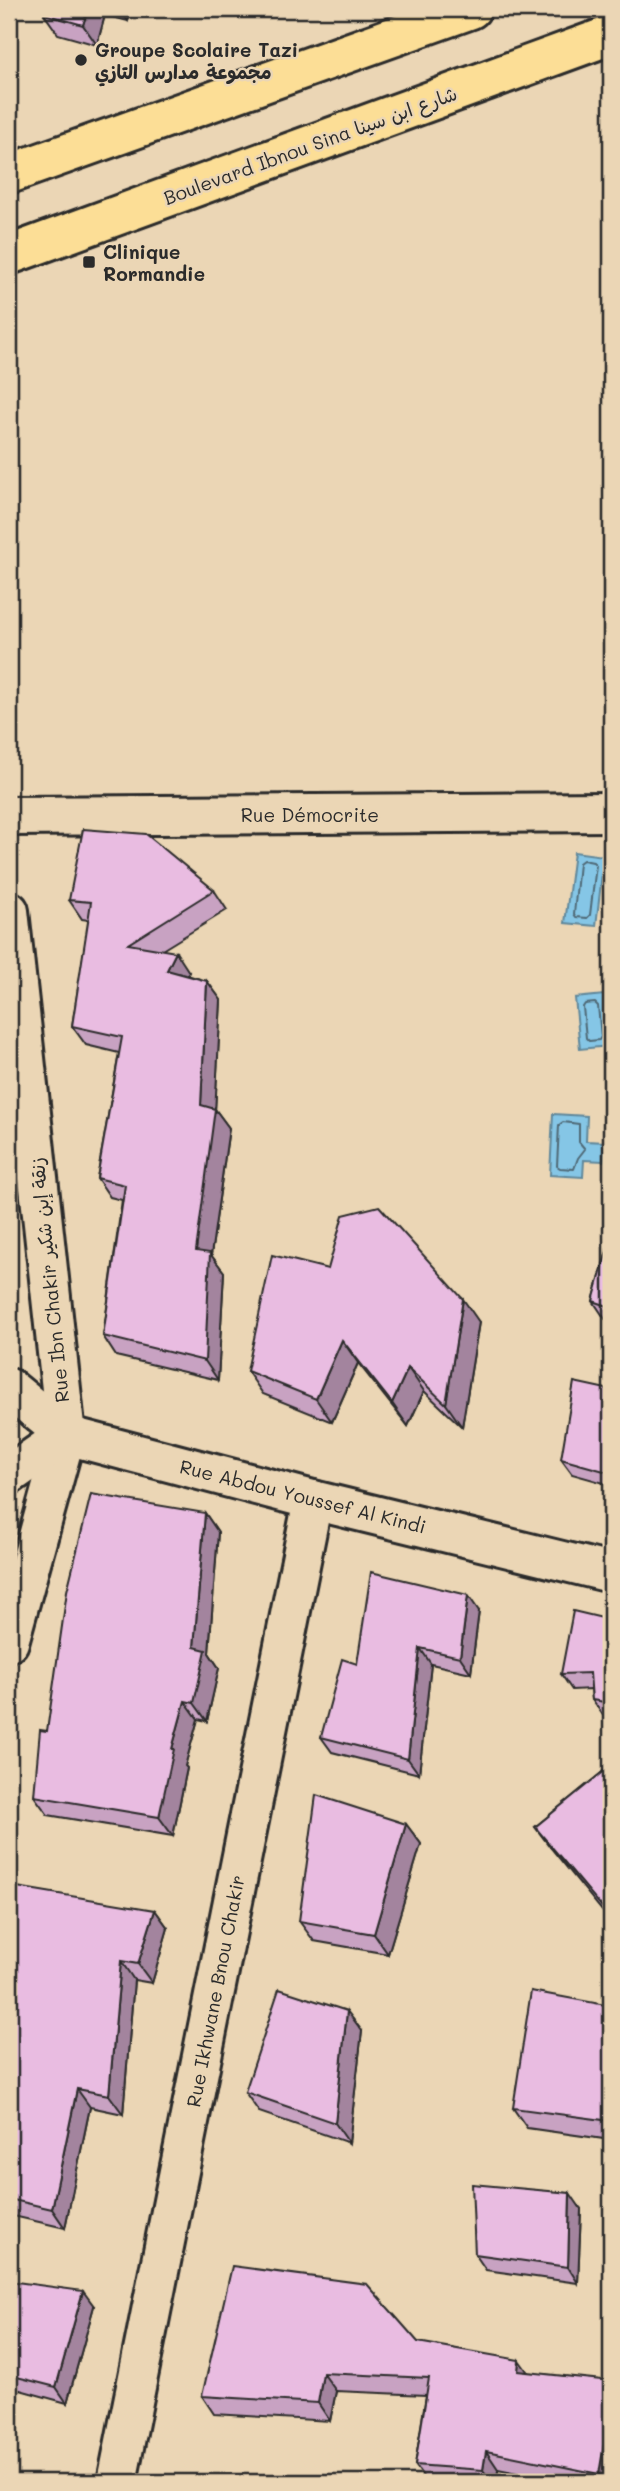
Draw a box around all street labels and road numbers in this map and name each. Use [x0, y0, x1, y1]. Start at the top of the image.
street label: Boulevard Ibnou Sina شارع ابن سينا [160, 80, 461, 212]
street label: Rue Démocrite [241, 802, 379, 827]
street label: Rue Ibn Chakir زنقة إبن شكير [24, 1156, 74, 1404]
street label: Rue Abdou Youssef Al Kindi [177, 1453, 429, 1539]
street label: Rue Ikhwane Bnou Chakir [180, 1873, 250, 2109]

